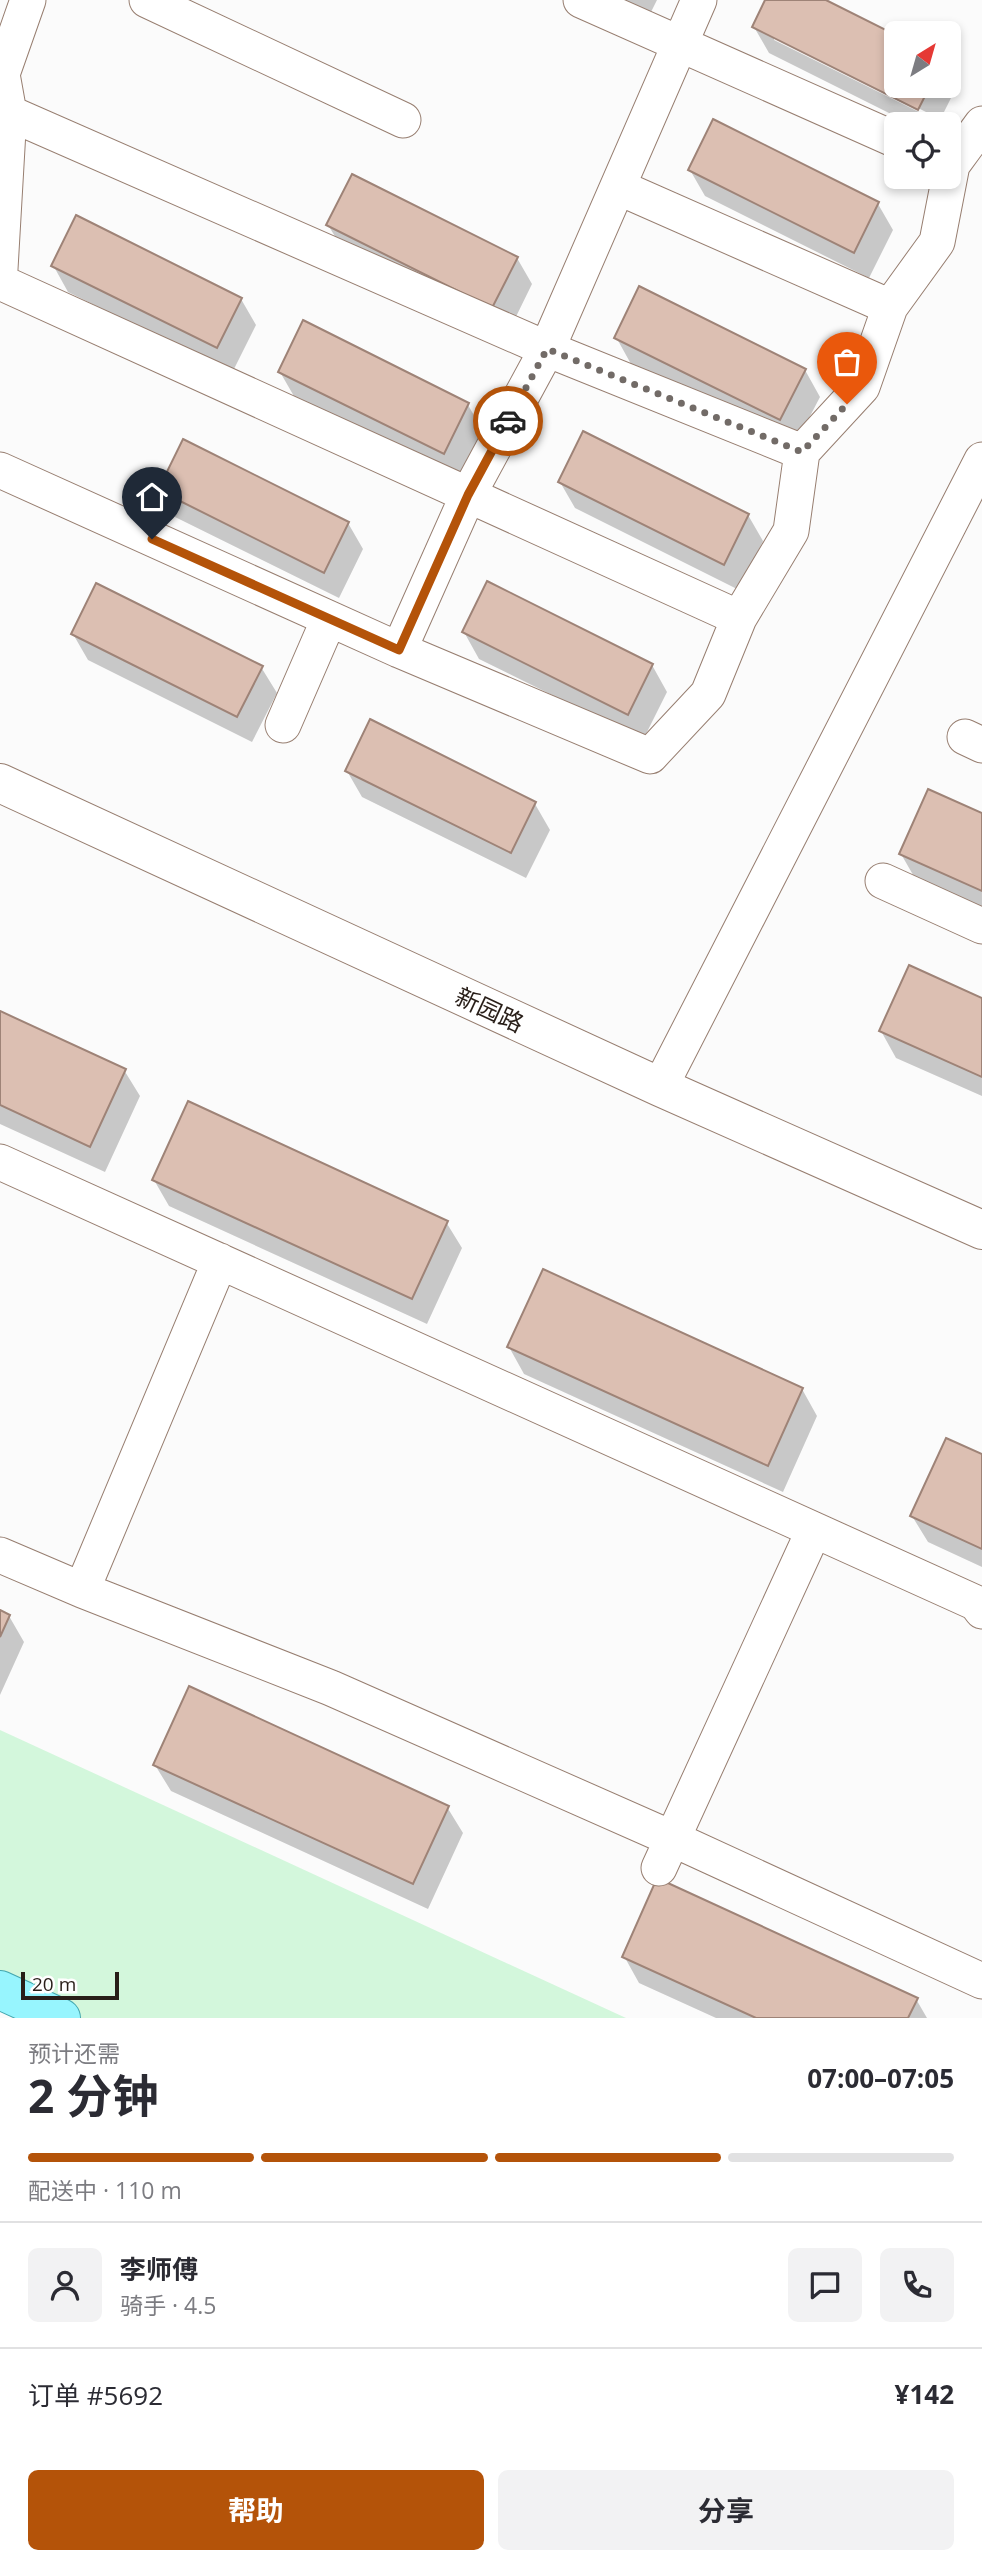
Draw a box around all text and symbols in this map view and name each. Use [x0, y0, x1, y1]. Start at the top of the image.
north arrow [884, 21, 961, 98]
map controls [884, 21, 961, 189]
button: locate [884, 112, 961, 189]
pin [817, 332, 877, 404]
icon: bag [828, 343, 866, 381]
courier [473, 386, 543, 456]
icon: car [489, 402, 527, 440]
pin [122, 467, 182, 539]
icon: home [133, 478, 171, 516]
street label: 新园路 [450, 979, 530, 1039]
scale bar [21, 1969, 119, 2001]
text: 20 m [32, 1971, 76, 1997]
text: 预计还需 [28, 2037, 120, 2069]
text: 07:00–07:05 [807, 2060, 954, 2096]
text: 2 分钟 [28, 2064, 158, 2126]
text: 配送中 · 110 m [28, 2174, 182, 2206]
button: person [28, 2248, 102, 2322]
button: chat [788, 2248, 862, 2322]
button: phone [880, 2248, 954, 2322]
text: 李师傅 [120, 2251, 198, 2287]
text: 骑手 · 4.5 [120, 2289, 216, 2321]
text: ¥142 [895, 2376, 954, 2412]
text: 订单 #5692 [28, 2377, 163, 2413]
button: 帮助 [28, 2470, 484, 2550]
button: 分享 [498, 2470, 954, 2550]

